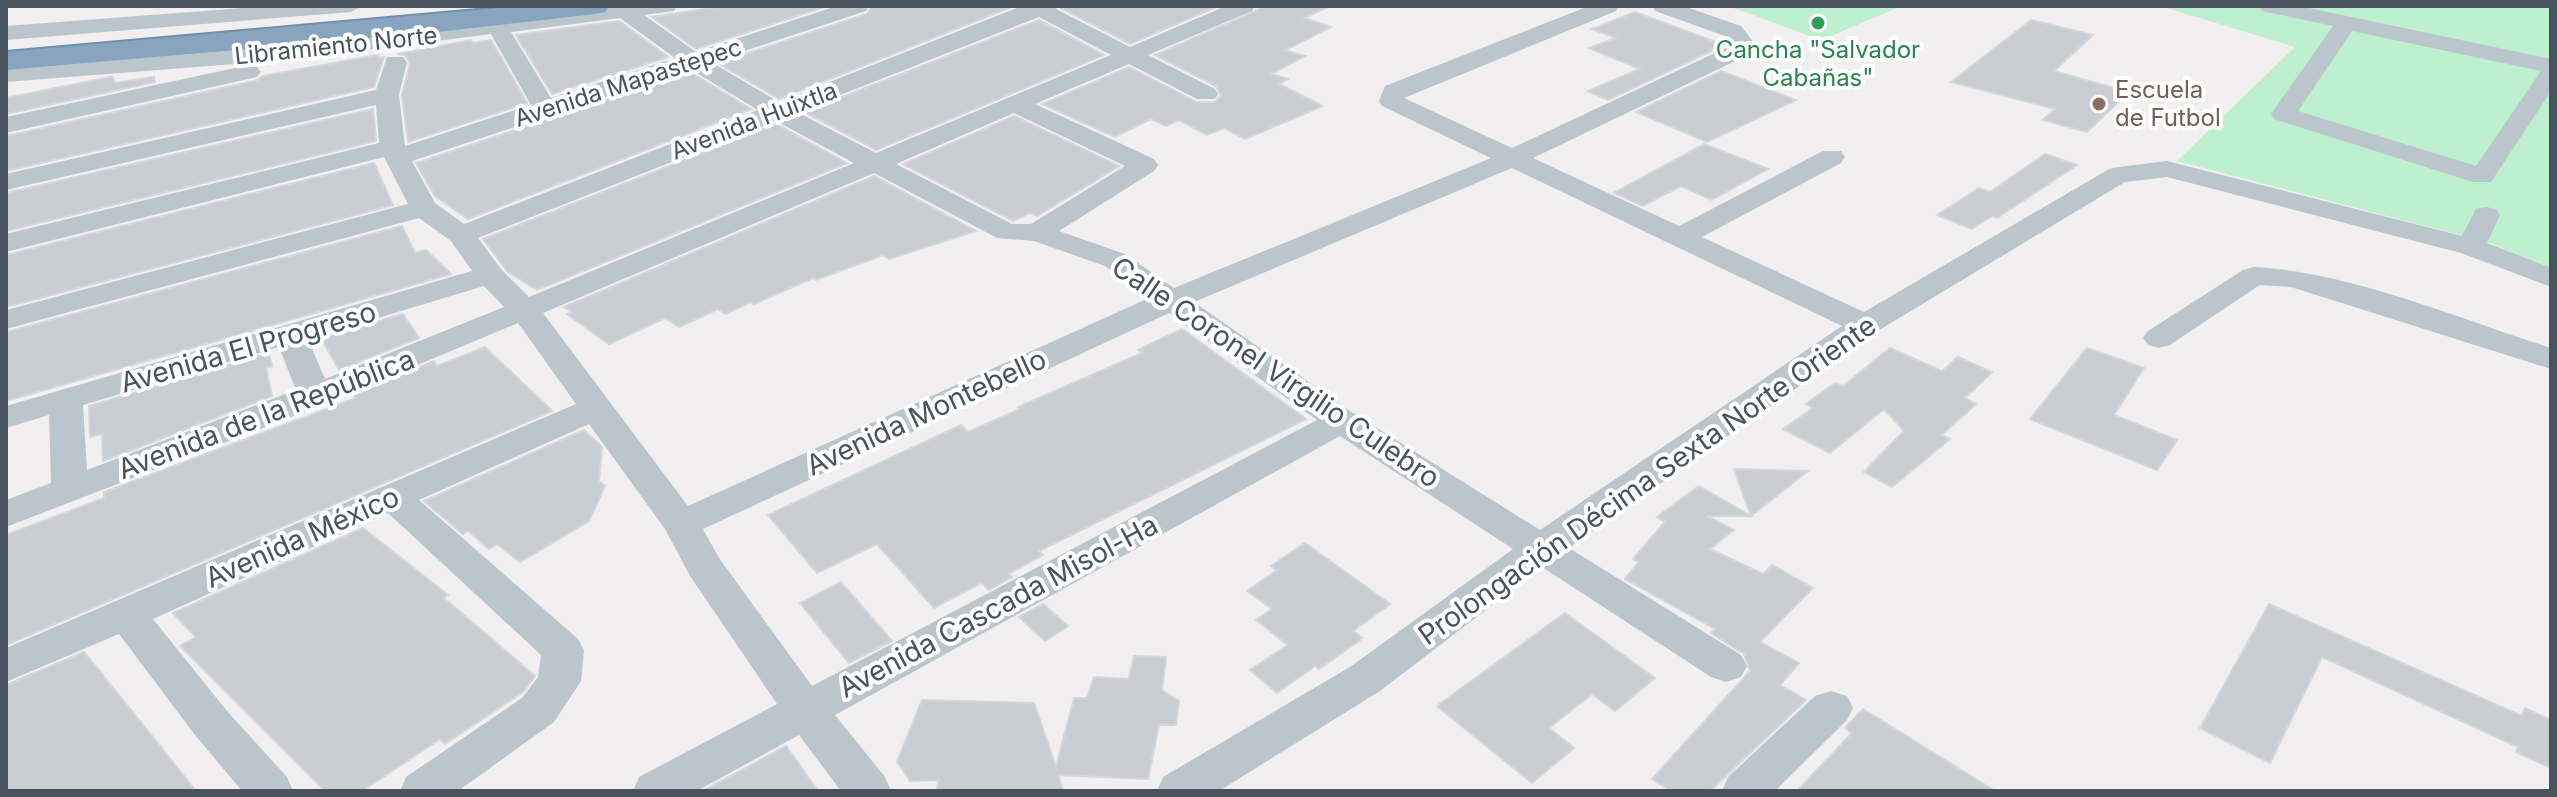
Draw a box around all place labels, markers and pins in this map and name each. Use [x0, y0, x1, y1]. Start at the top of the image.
marker: Cancha "Salvador Cabañas" [1809, 14, 1827, 32]
place label: Cancha "Salvador Cabañas" [1716, 35, 1920, 92]
place label: Escuela de Futbol [2115, 75, 2221, 132]
marker: Escuela de Futbol [2090, 95, 2108, 113]

